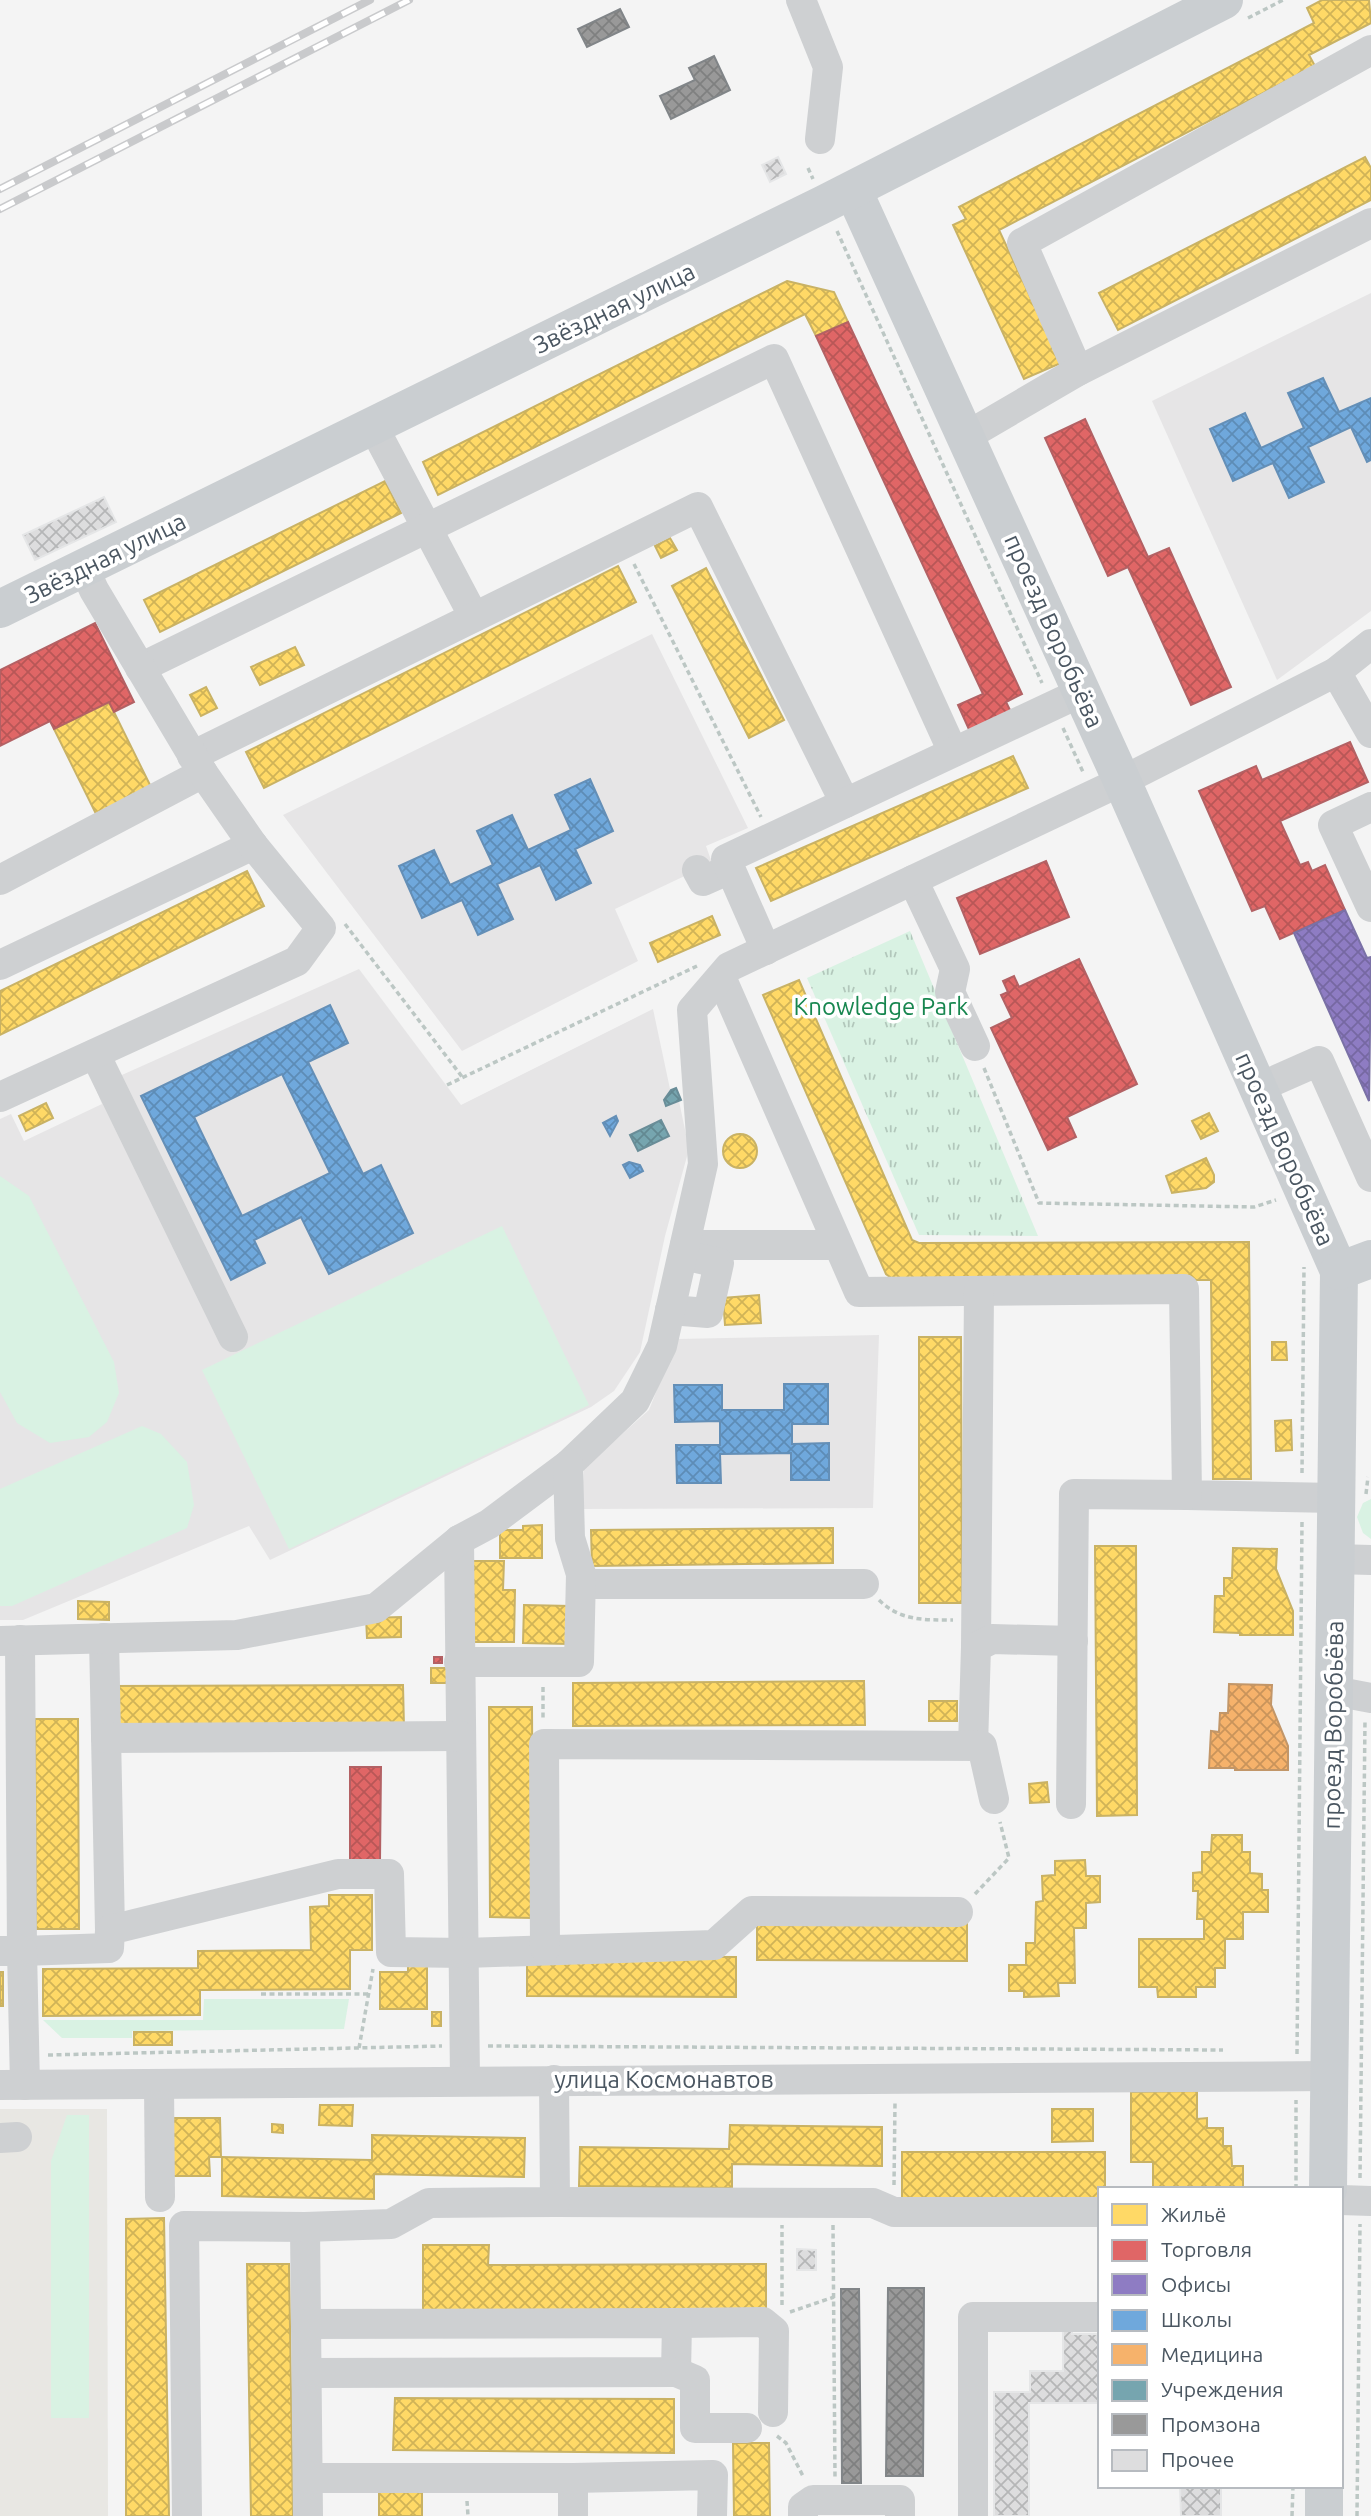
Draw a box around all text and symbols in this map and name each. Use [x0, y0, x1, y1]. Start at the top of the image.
street label: Звёздная улица [529, 257, 699, 359]
street label: Звёздная улица [20, 507, 190, 609]
street label: проезд Воробьёва [999, 530, 1109, 732]
park label: Knowledge Park [794, 993, 968, 1020]
street label: проезд Воробьёва [1230, 1048, 1340, 1250]
street label: проезд Воробьёва [1318, 1620, 1348, 1830]
street label: улица Космонавтов [554, 2066, 774, 2093]
legend [1098, 2187, 1343, 2488]
text: Жильё [1161, 2202, 1226, 2226]
text: Торговля [1161, 2237, 1252, 2261]
text: Офисы [1161, 2272, 1231, 2296]
text: Школы [1161, 2307, 1232, 2331]
text: Медицина [1161, 2342, 1263, 2366]
text: Учреждения [1161, 2377, 1284, 2401]
text: Промзона [1161, 2412, 1261, 2436]
text: Прочее [1161, 2447, 1234, 2471]

